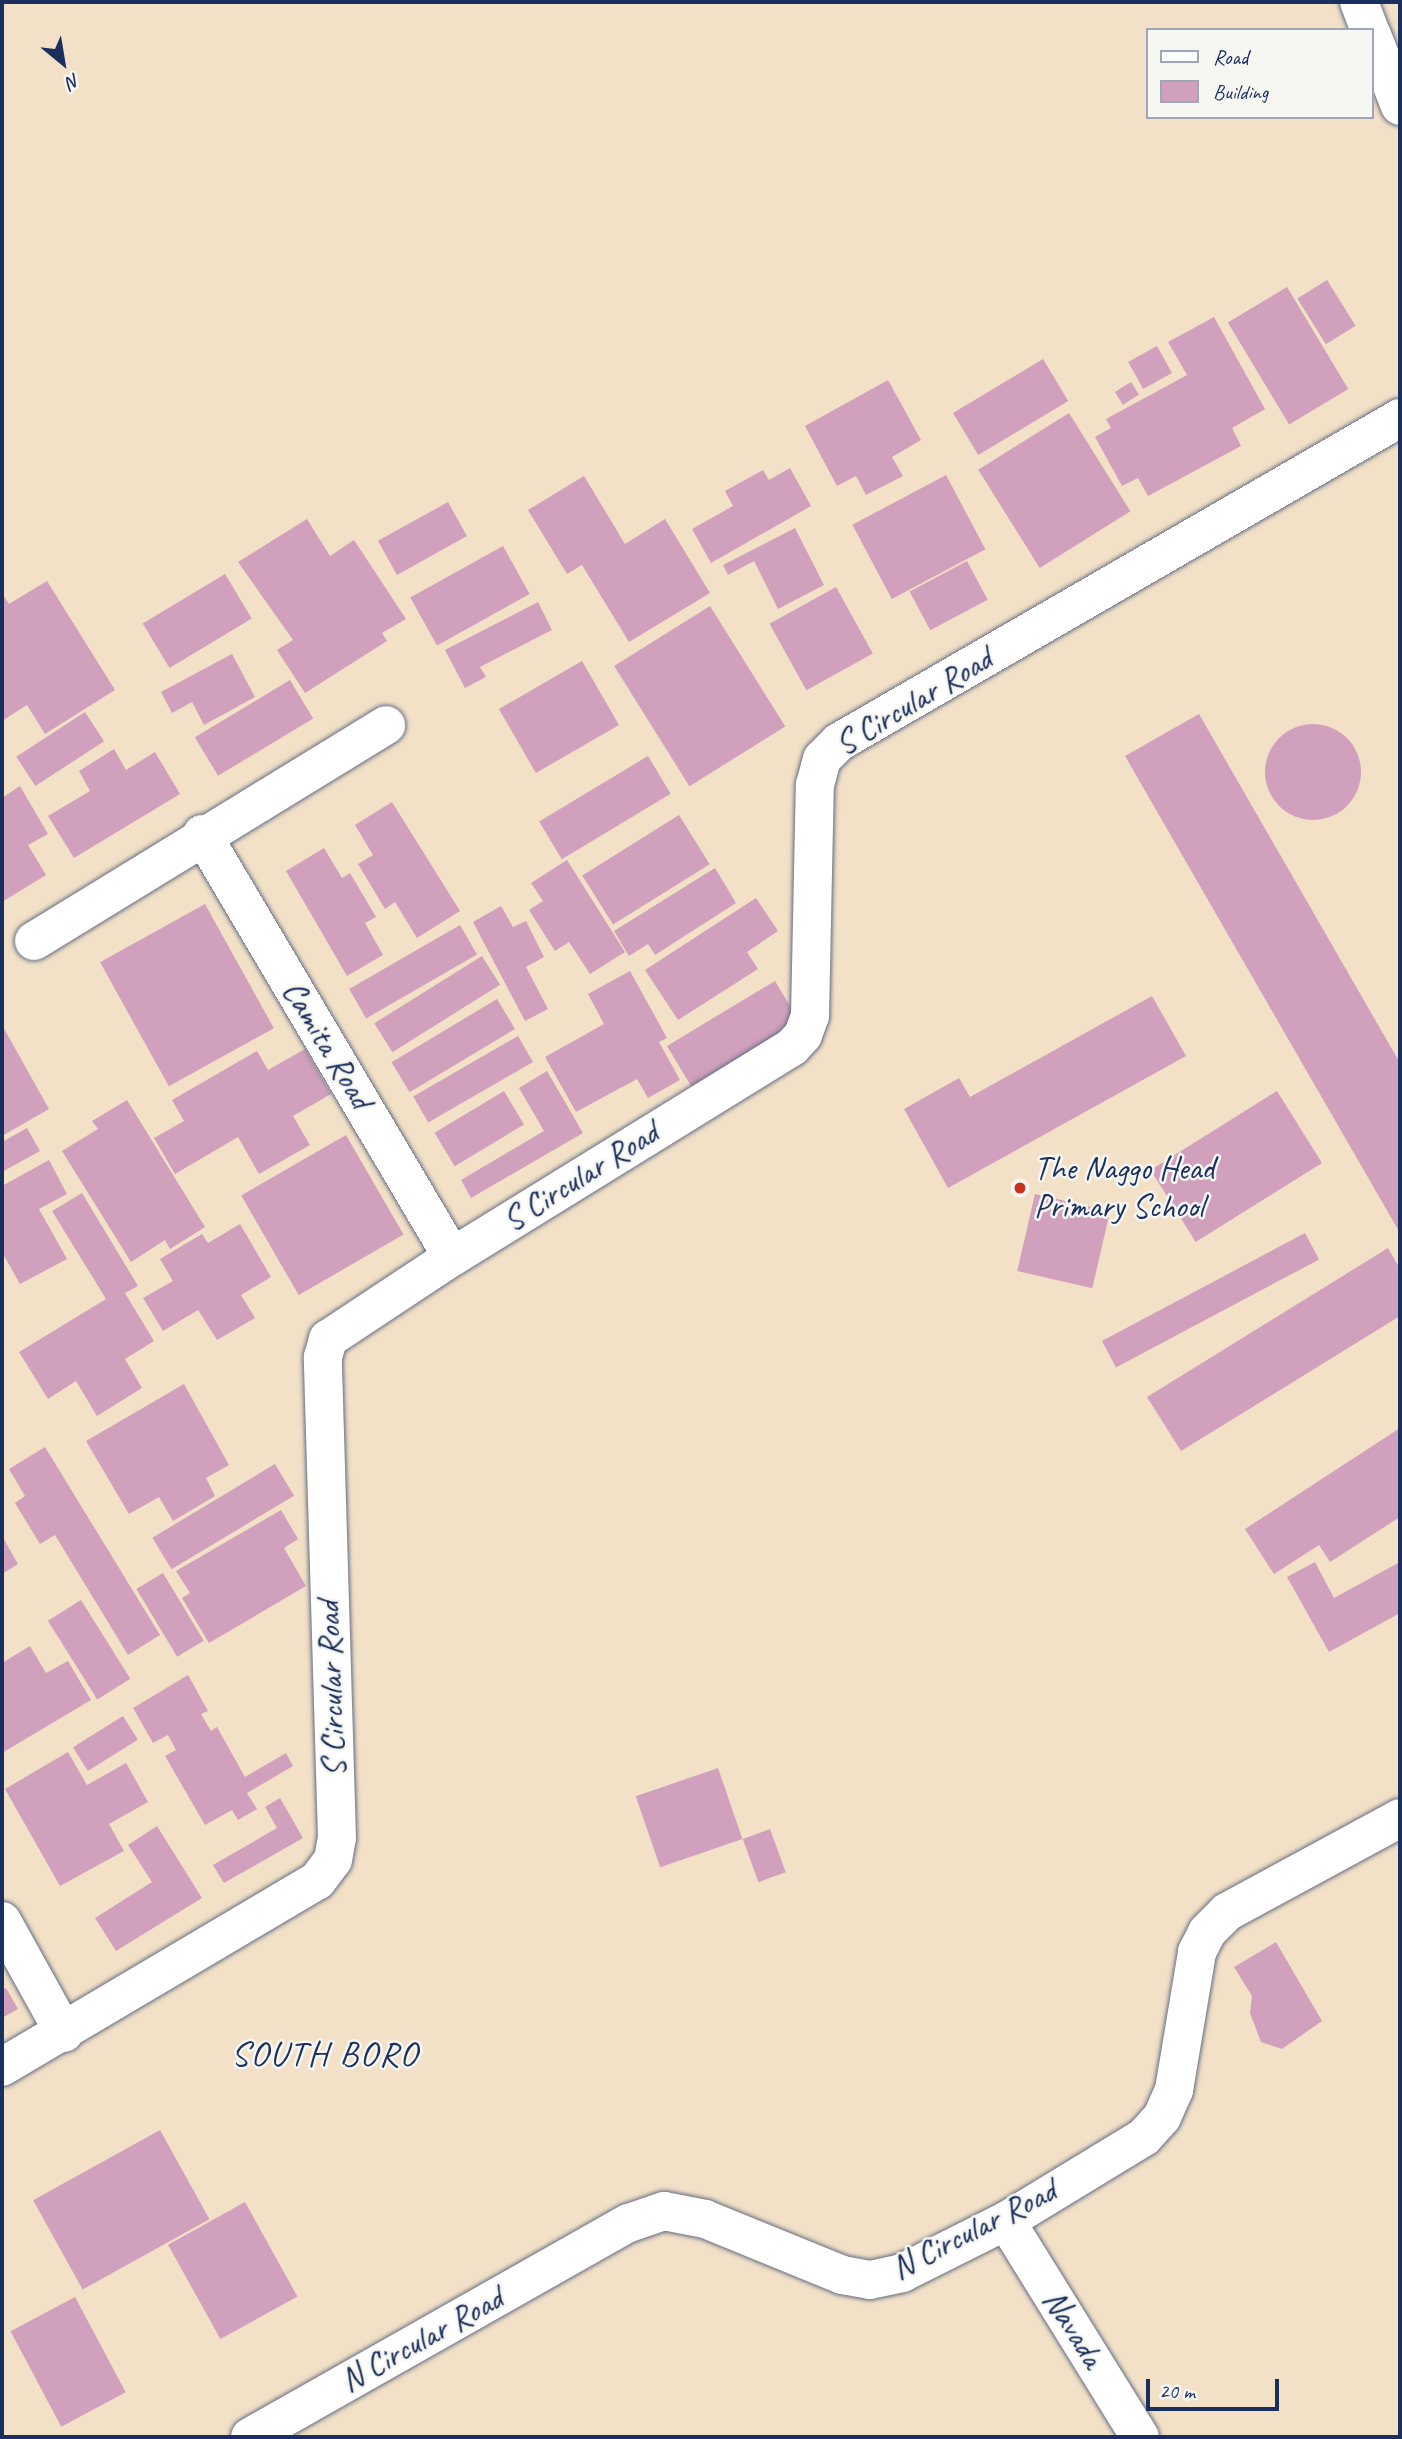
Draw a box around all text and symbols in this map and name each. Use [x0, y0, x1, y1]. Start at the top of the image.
north arrow [28, 28, 98, 98]
legend [1146, 28, 1374, 119]
text: Road [1213, 44, 1248, 70]
text: N [62, 68, 85, 95]
text: Building [1213, 79, 1268, 105]
street label: S Circular Road [829, 640, 999, 764]
street label: Camita Road [273, 974, 381, 1116]
street label: S Circular Road [496, 1114, 666, 1240]
place label: The Naggo Head Primary School [1034, 1149, 1217, 1227]
marker: The Naggo Head Primary School [1012, 1180, 1028, 1196]
street label: S Circular Road [309, 1601, 355, 1777]
district label: SOUTH BORO [233, 2033, 417, 2075]
street label: N Circular Road [885, 2172, 1063, 2288]
street label: N Circular Road [334, 2279, 510, 2401]
street label: Navada [1034, 2283, 1112, 2375]
scale bar [1150, 2366, 1283, 2410]
text: 20 m [1159, 2378, 1195, 2404]

